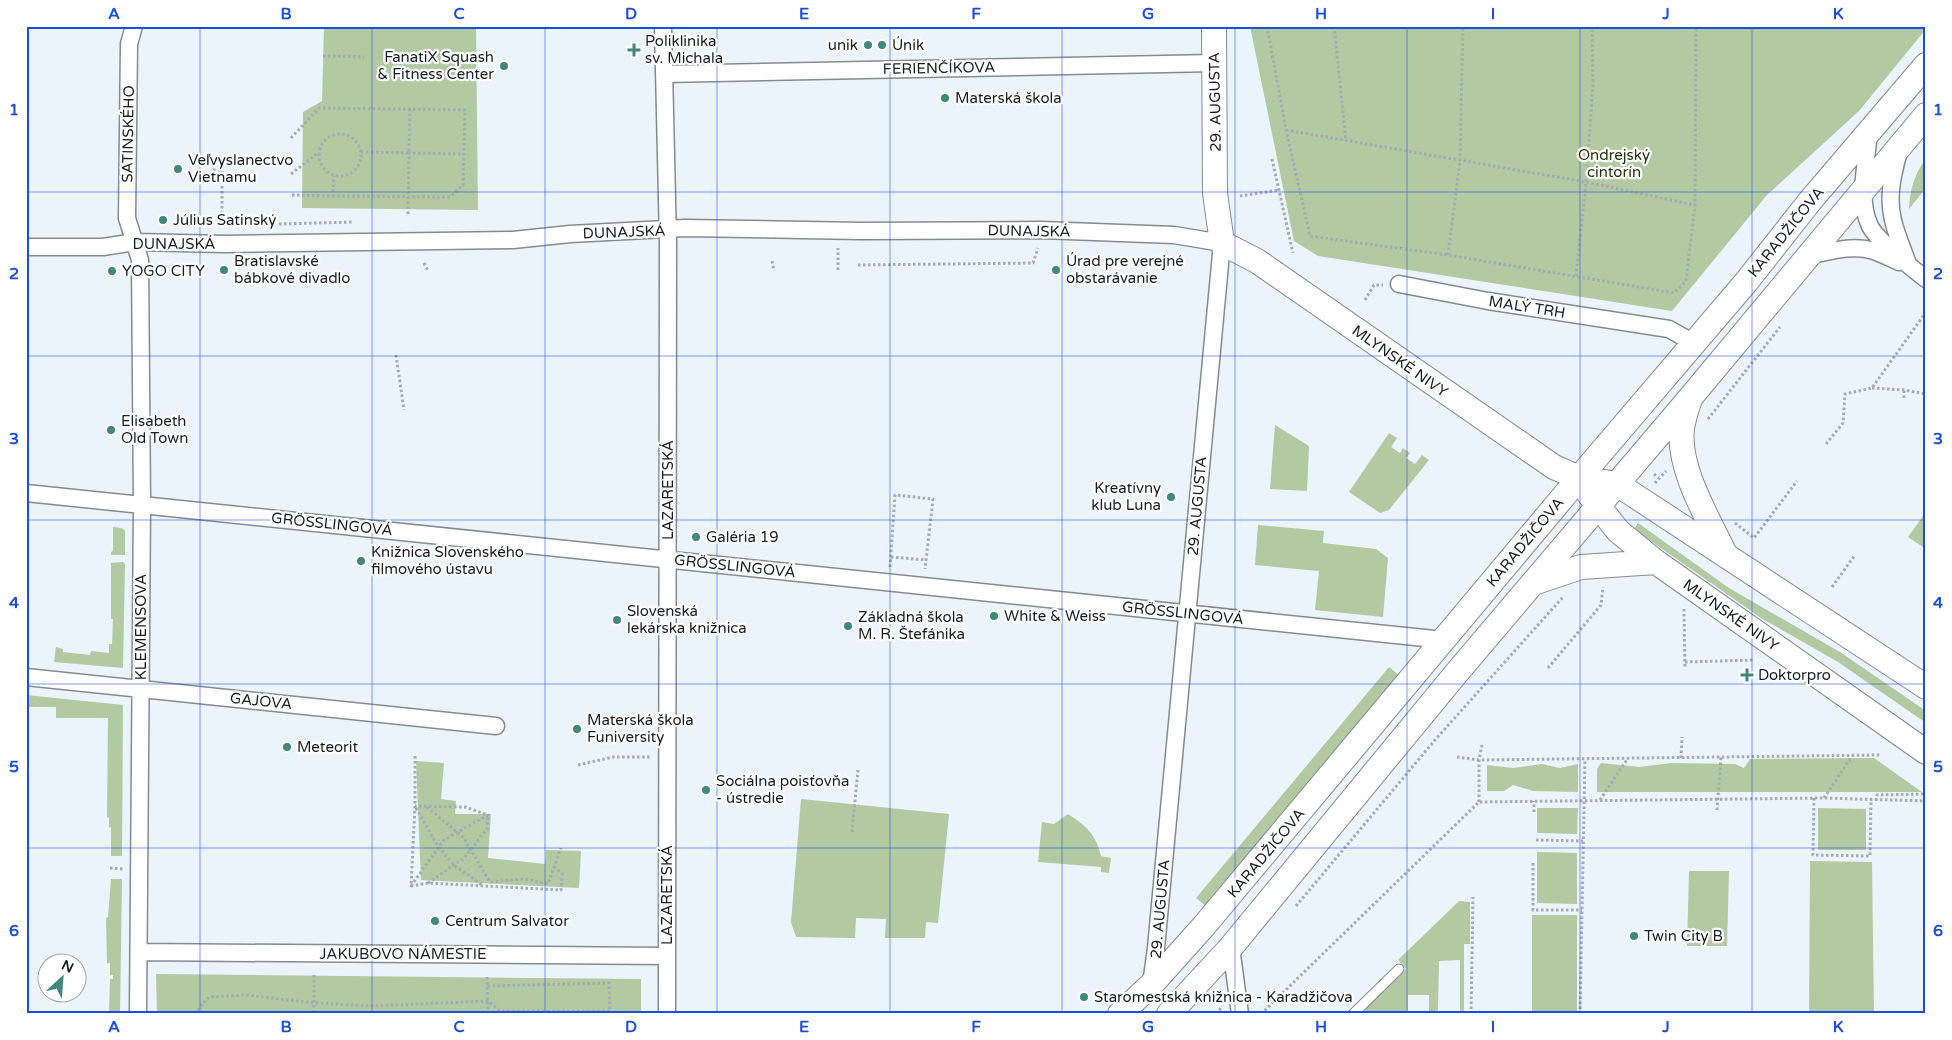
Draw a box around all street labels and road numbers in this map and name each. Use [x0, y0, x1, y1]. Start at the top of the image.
street label: 29. AUGUSTA [1205, 52, 1225, 152]
street label: FERIENČÍKOVA [883, 58, 995, 78]
street label: SATINSKÉHO [118, 85, 138, 183]
street label: KARADŽIČOVA [1744, 183, 1828, 281]
street label: DUNAJSKÁ [987, 221, 1071, 241]
street label: DUNAJSKÁ [582, 222, 666, 242]
street label: DUNAJSKÁ [132, 235, 216, 253]
street label: MALÝ TRH [1487, 292, 1567, 322]
street label: MLYNSKÉ NIVY [1349, 321, 1452, 401]
street label: LAZARETSKÁ [659, 440, 677, 540]
street label: 29. AUGUSTA [1184, 456, 1210, 556]
street label: KARADŽIČOVA [1482, 494, 1568, 590]
street label: GRÖSSLINGOVÁ [270, 509, 394, 539]
street label: GRÖSSLINGOVÁ [673, 551, 797, 581]
street label: KLEMENSOVA [132, 574, 150, 680]
street label: MLYNSKÉ NIVY [1680, 575, 1783, 655]
street label: GRÖSSLINGOVÁ [1121, 598, 1245, 628]
street label: GAJOVA [229, 689, 293, 713]
street label: KARADŽIČOVA [1223, 805, 1309, 901]
street label: LAZARETSKÁ [658, 845, 676, 945]
street label: 29. AUGUSTA [1147, 859, 1173, 959]
street label: JAKUBOVO NÁMESTIE [319, 945, 487, 963]

